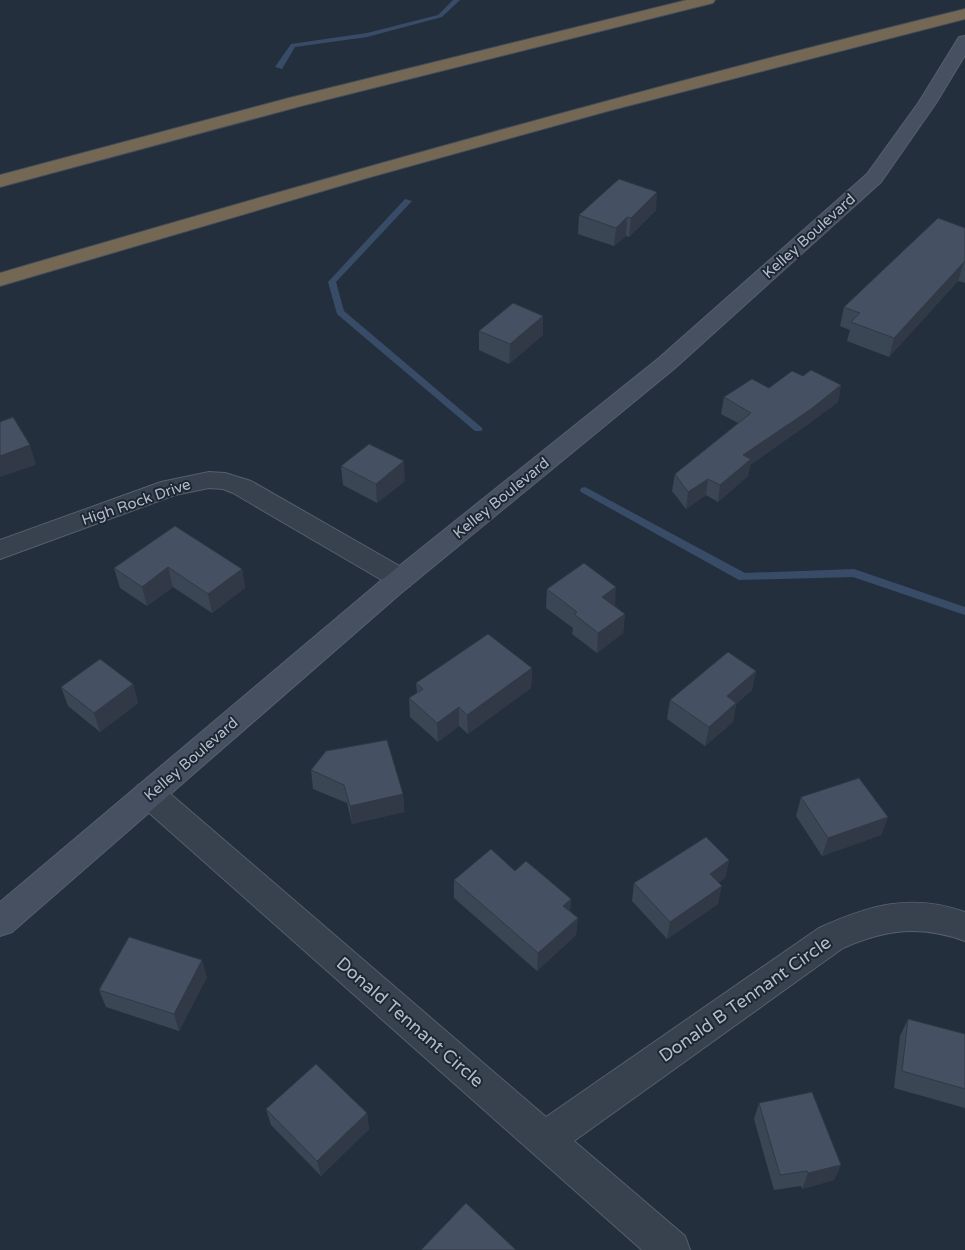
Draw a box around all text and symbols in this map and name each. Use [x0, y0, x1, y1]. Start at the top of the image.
street label: Kelley Boulevard [759, 190, 859, 282]
street label: Kelley Boulevard [449, 454, 553, 542]
street label: High Rock Drive [79, 475, 193, 529]
street label: Kelley Boulevard [140, 713, 242, 805]
street label: Donald B Tennant Circle [655, 931, 835, 1067]
street label: Donald Tennant Circle [332, 952, 488, 1092]

